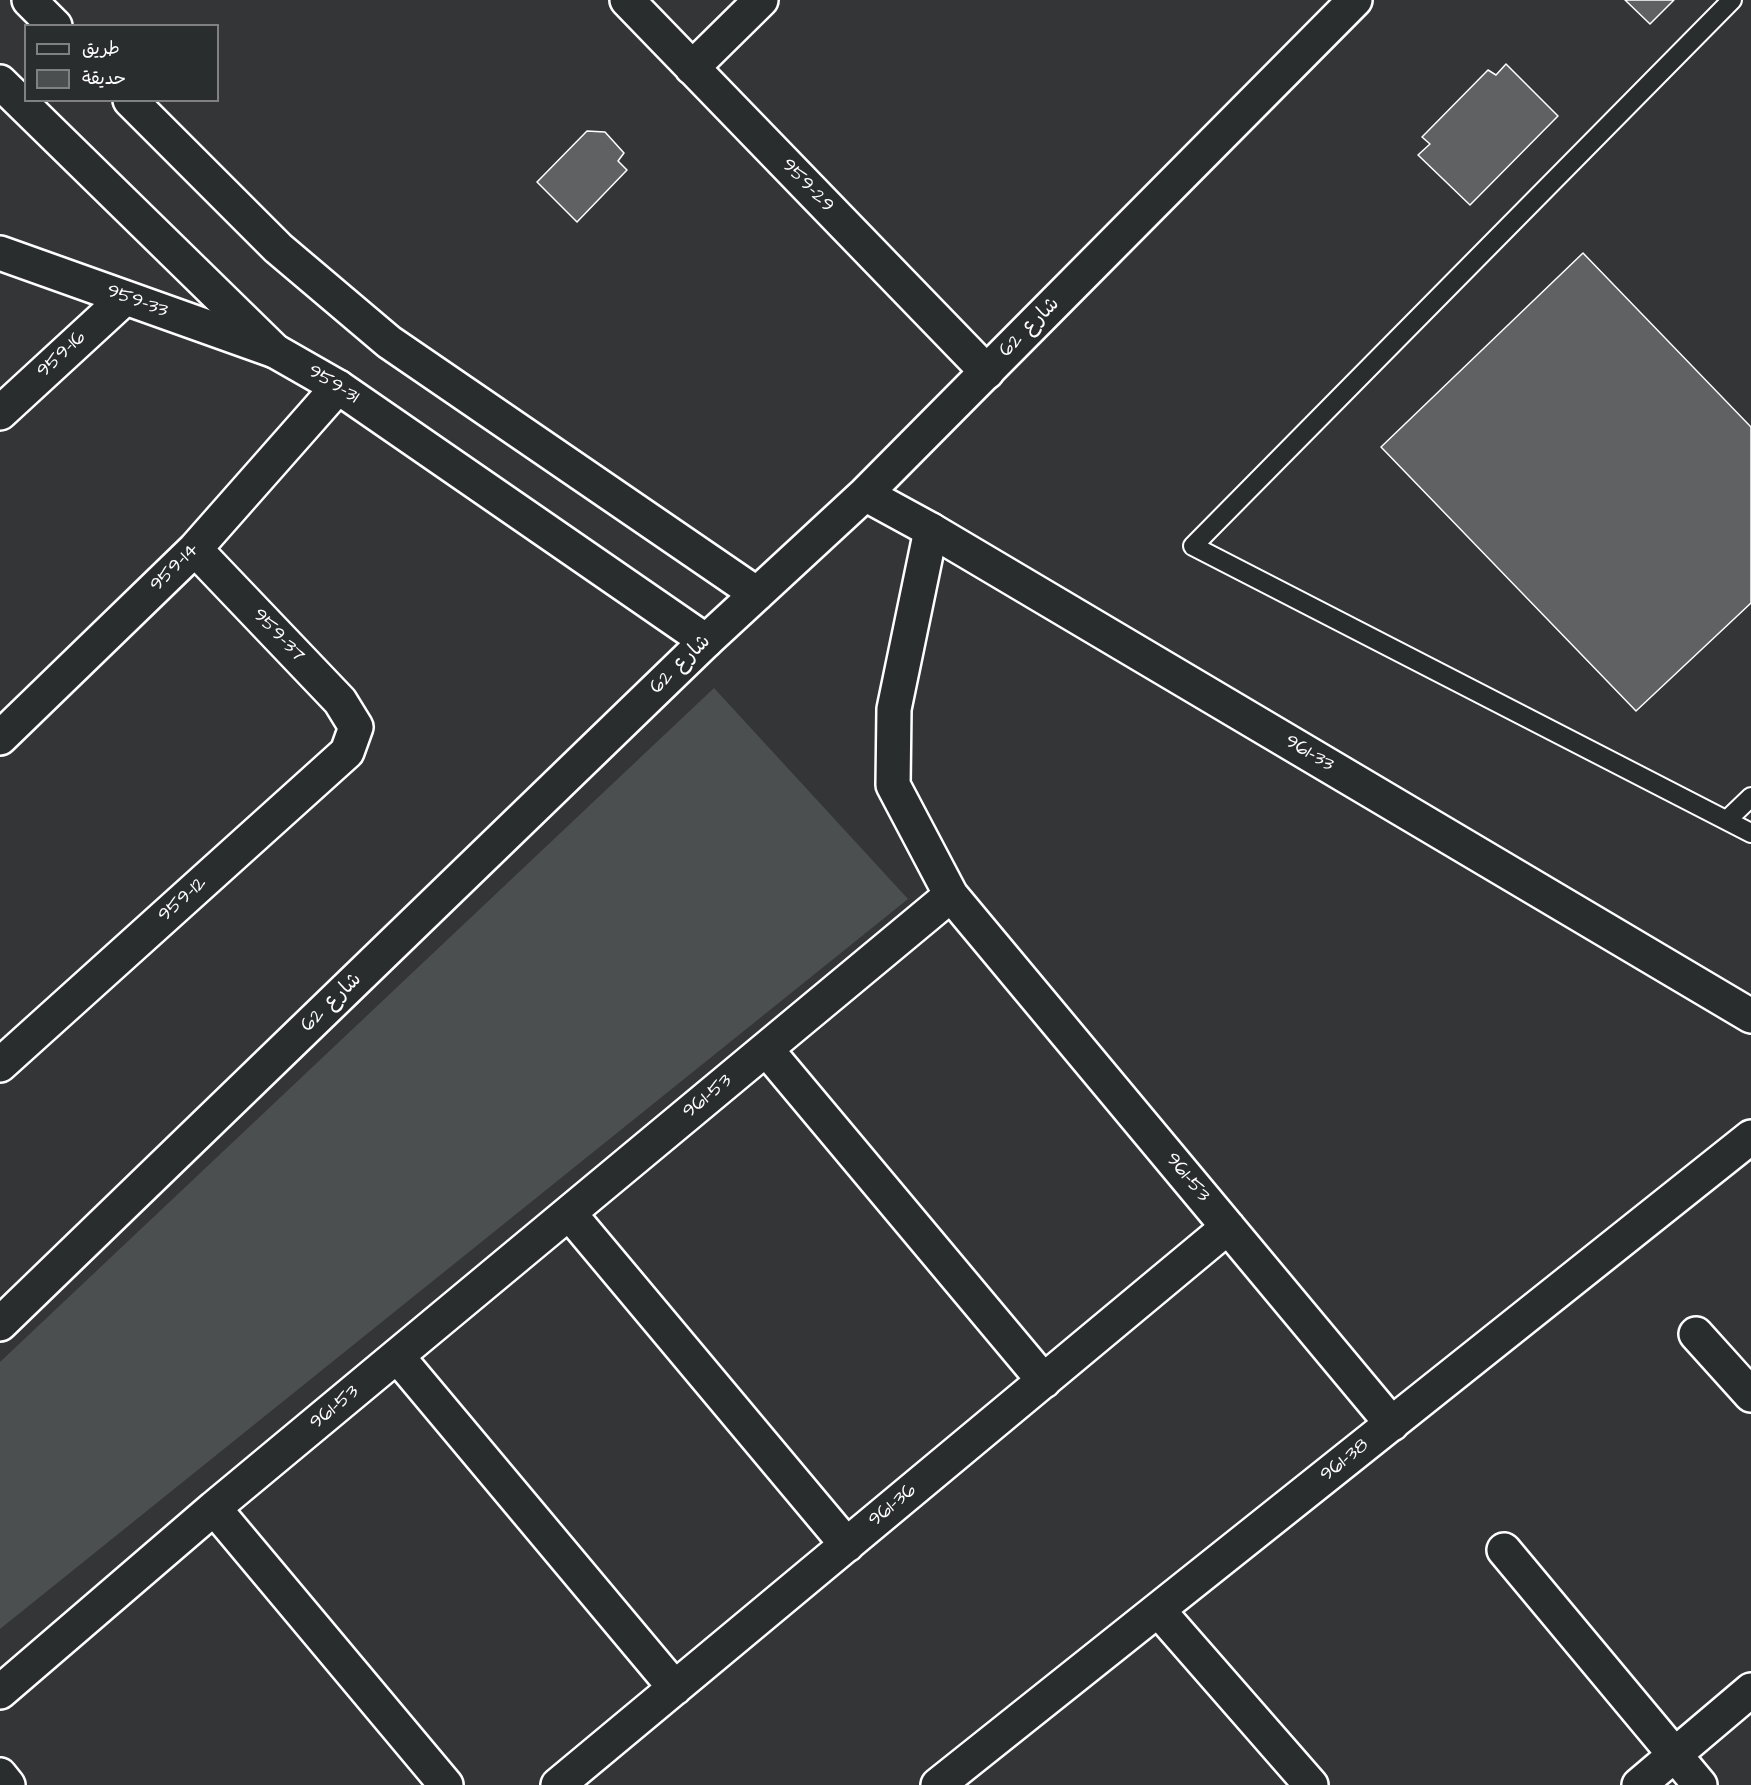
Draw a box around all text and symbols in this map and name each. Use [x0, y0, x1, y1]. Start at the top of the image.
legend [24, 24, 219, 102]
text: طريق [82, 36, 120, 61]
text: حديقة [82, 66, 126, 91]
street label: 959-29 [775, 154, 839, 218]
street label: 959-33 [103, 280, 171, 324]
street label: شارع 62 [995, 293, 1065, 363]
street label: 959-16 [33, 326, 91, 384]
street label: 959-31 [303, 360, 363, 410]
street label: 959-14 [146, 539, 204, 597]
street label: 959-37 [247, 604, 309, 668]
street label: شارع 62 [646, 630, 716, 700]
street label: 961-33 [1280, 730, 1338, 778]
street label: 959-12 [154, 872, 212, 928]
street label: شارع 62 [297, 968, 367, 1038]
street label: 961-53 [678, 1069, 738, 1125]
street label: 961-53 [1159, 1148, 1215, 1208]
street label: 961-53 [305, 1380, 365, 1436]
street label: 961-38 [1316, 1434, 1374, 1488]
street label: 961-36 [864, 1479, 922, 1533]

